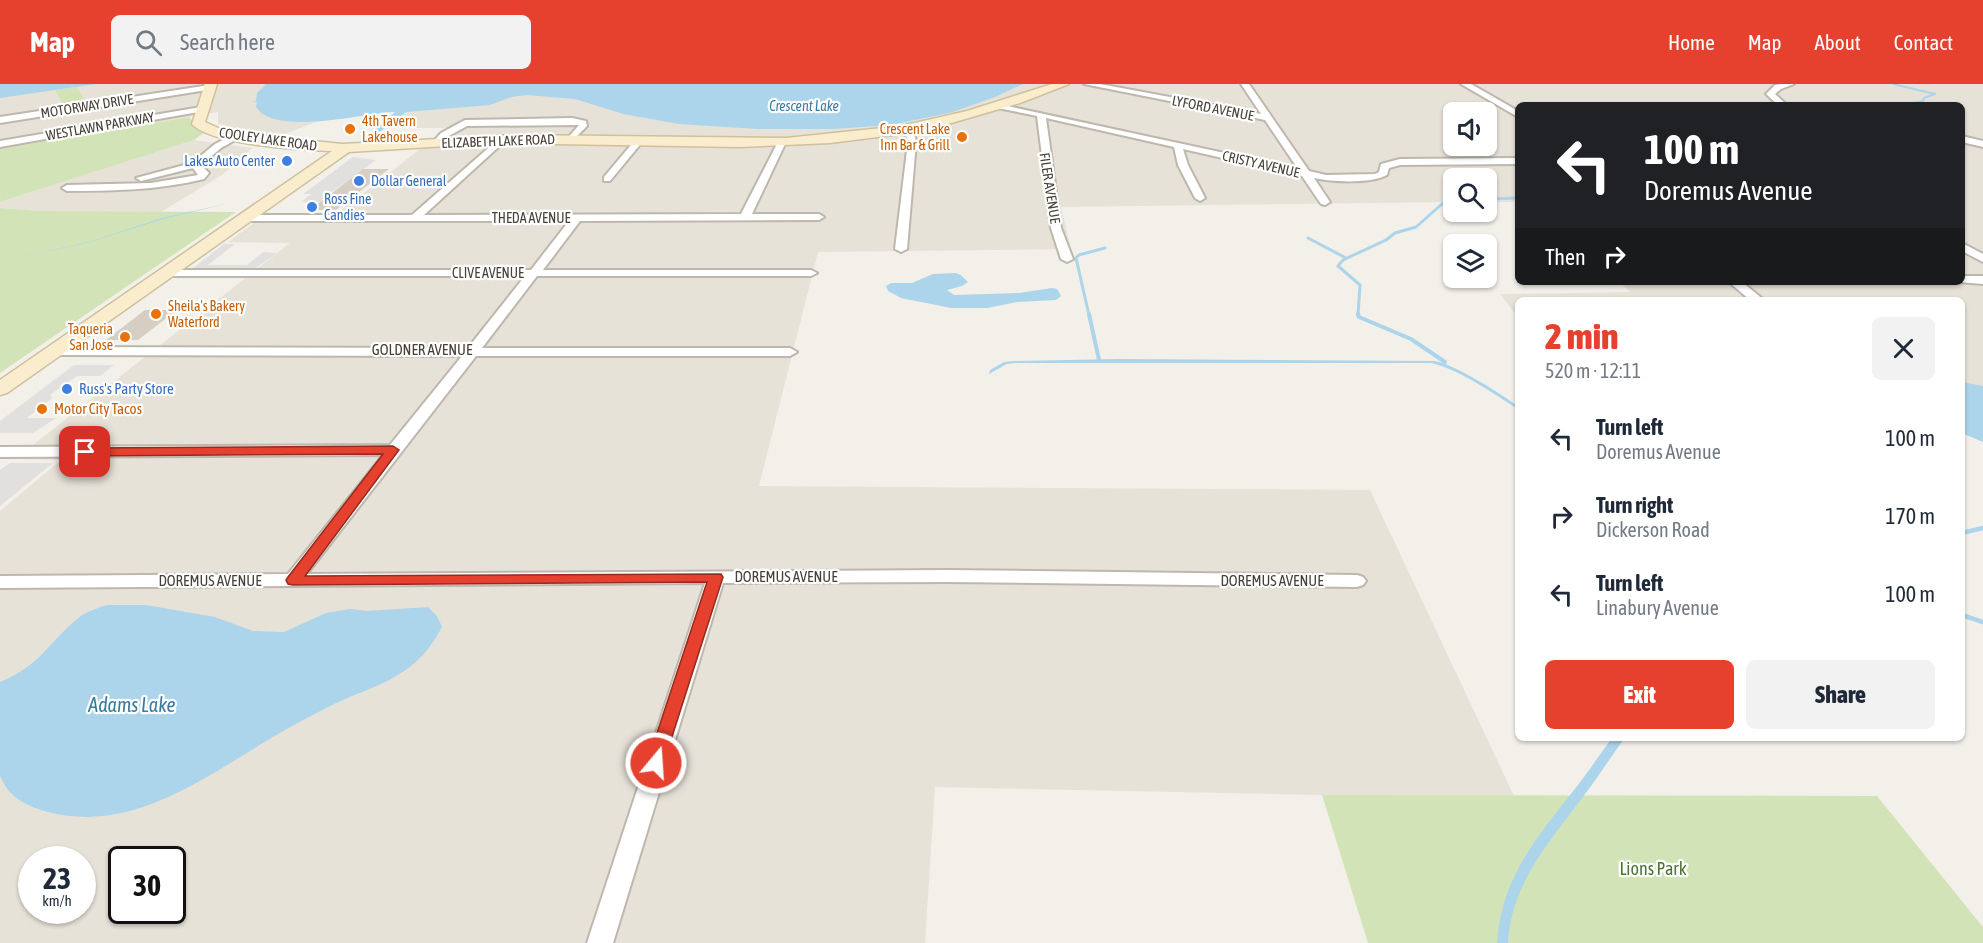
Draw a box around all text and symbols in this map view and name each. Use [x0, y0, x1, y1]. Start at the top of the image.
search box [111, 15, 531, 69]
text: Map [30, 26, 75, 58]
icon: search [132, 26, 165, 59]
text: Search here [180, 29, 275, 55]
text: Home [1668, 30, 1715, 54]
text: Map [1748, 30, 1782, 54]
text: About [1815, 30, 1861, 54]
text: Contact [1894, 30, 1953, 54]
street label: MOTORWAY DRIVE [40, 91, 135, 121]
street label: LYFORD AVENUE [1171, 92, 1255, 124]
water label: Crescent Lake [769, 98, 839, 114]
map controls [1443, 102, 1497, 288]
button: sound [1443, 102, 1497, 156]
street label: WESTLAWN PARKWAY [45, 108, 156, 143]
place label: 4th Tavern Lakehouse [362, 113, 418, 145]
place label: Crescent Lake Inn Bar & Grill [880, 121, 950, 153]
marker: 4th Tavern Lakehouse [343, 122, 357, 136]
street label: COOLEY LAKE ROAD [218, 124, 318, 154]
text: 100 m [1644, 125, 1739, 173]
icon: left [1545, 126, 1623, 204]
marker: Crescent Lake Inn Bar & Grill [955, 130, 969, 144]
street label: ELIZABETH LAKE ROAD [441, 131, 555, 151]
street label: CRISTY AVENUE [1221, 147, 1301, 181]
street label: FILER AVENUE [1037, 151, 1063, 225]
place label: Lakes Auto Center [184, 153, 276, 169]
marker: Lakes Auto Center [280, 154, 294, 168]
button: search [1443, 168, 1497, 222]
place label: Dollar General [371, 173, 447, 189]
marker: Dollar General [352, 174, 366, 188]
text: Doremus Avenue [1644, 175, 1812, 206]
place label: Ross Fine Candies [324, 191, 371, 223]
marker: Ross Fine Candies [305, 200, 319, 214]
street label: THEDA AVENUE [492, 210, 570, 226]
button: layers [1443, 234, 1497, 288]
icon: right [1598, 240, 1631, 273]
text: Then [1545, 244, 1586, 270]
street label: CLIVE AVENUE [452, 265, 524, 281]
place label: Sheila's Bakery Waterford [168, 298, 245, 330]
marker: Sheila's Bakery Waterford [149, 307, 163, 321]
text: 2 min [1545, 315, 1619, 357]
button: close [1872, 317, 1935, 380]
place label: Taqueria San Jose [68, 321, 113, 353]
marker: Taqueria San Jose [118, 330, 132, 344]
street label: GOLDNER AVENUE [372, 341, 473, 358]
text: 520 m · 12:11 [1545, 359, 1641, 382]
place label: Russ's Party Store [79, 380, 174, 397]
marker: Russ's Party Store [60, 382, 74, 396]
place label: Motor City Tacos [54, 400, 142, 417]
marker: Motor City Tacos [35, 402, 49, 416]
text: Turn left [1596, 414, 1663, 440]
icon: left [1545, 422, 1578, 455]
text: 100 m [1885, 425, 1935, 451]
pin [59, 426, 110, 477]
icon: arrive [68, 435, 101, 468]
text: Doremus Avenue [1596, 440, 1721, 463]
text: Turn right [1596, 492, 1673, 518]
icon: right [1545, 500, 1578, 533]
text: 170 m [1885, 503, 1935, 529]
text: Dickerson Road [1596, 518, 1710, 541]
street label: DOREMUS AVENUE [734, 568, 838, 585]
text: Turn left [1596, 570, 1663, 596]
street label: DOREMUS AVENUE [158, 572, 262, 589]
street label: DOREMUS AVENUE [1220, 572, 1324, 589]
icon: left [1545, 578, 1578, 611]
text: 100 m [1885, 581, 1935, 607]
text: Linabury Avenue [1596, 596, 1719, 619]
button: Exit [1545, 660, 1734, 729]
button: Share [1746, 660, 1935, 729]
water label: Adams Lake [87, 693, 176, 716]
position arrow [624, 731, 688, 795]
speed limit sign: 30 [108, 846, 186, 924]
park label: Lions Park [1619, 858, 1687, 879]
text: 23 [43, 861, 71, 895]
text: km/h [42, 892, 72, 909]

